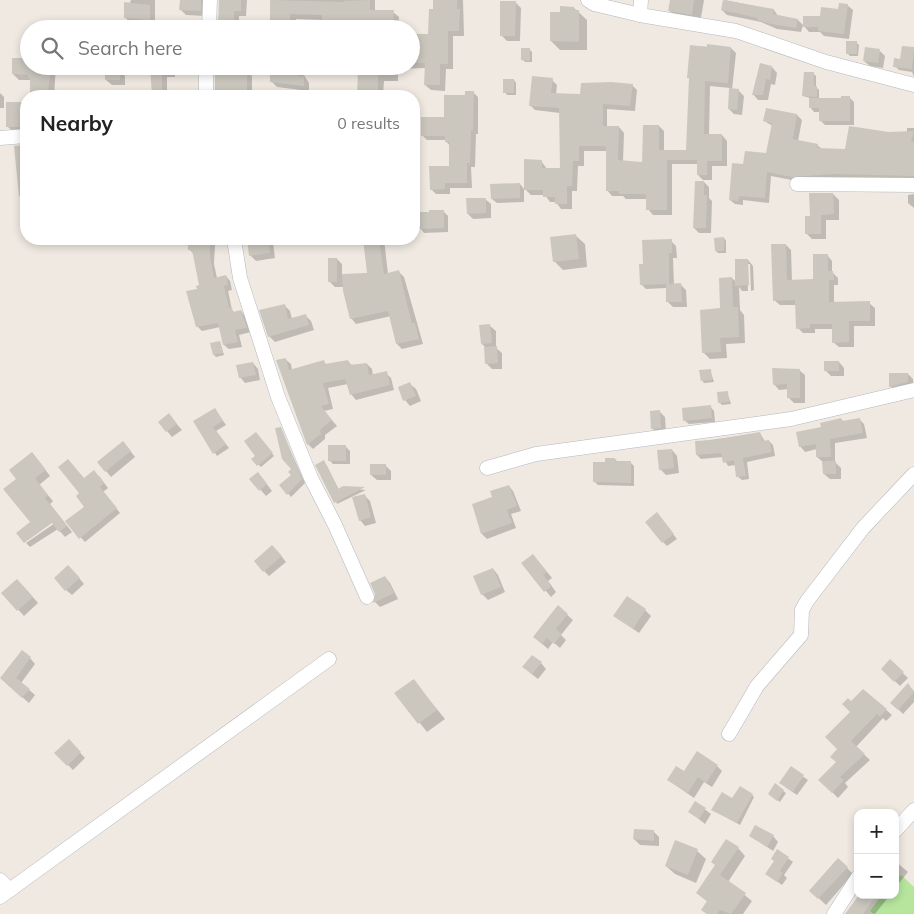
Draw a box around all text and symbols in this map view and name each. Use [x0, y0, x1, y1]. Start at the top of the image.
search box [20, 20, 420, 75]
icon: search [38, 34, 66, 62]
text: Search here [78, 36, 182, 60]
text: Nearby [40, 110, 113, 136]
text: 0 results [337, 113, 400, 133]
map controls [854, 809, 899, 899]
button: + [854, 809, 899, 854]
button: − [854, 854, 899, 899]

